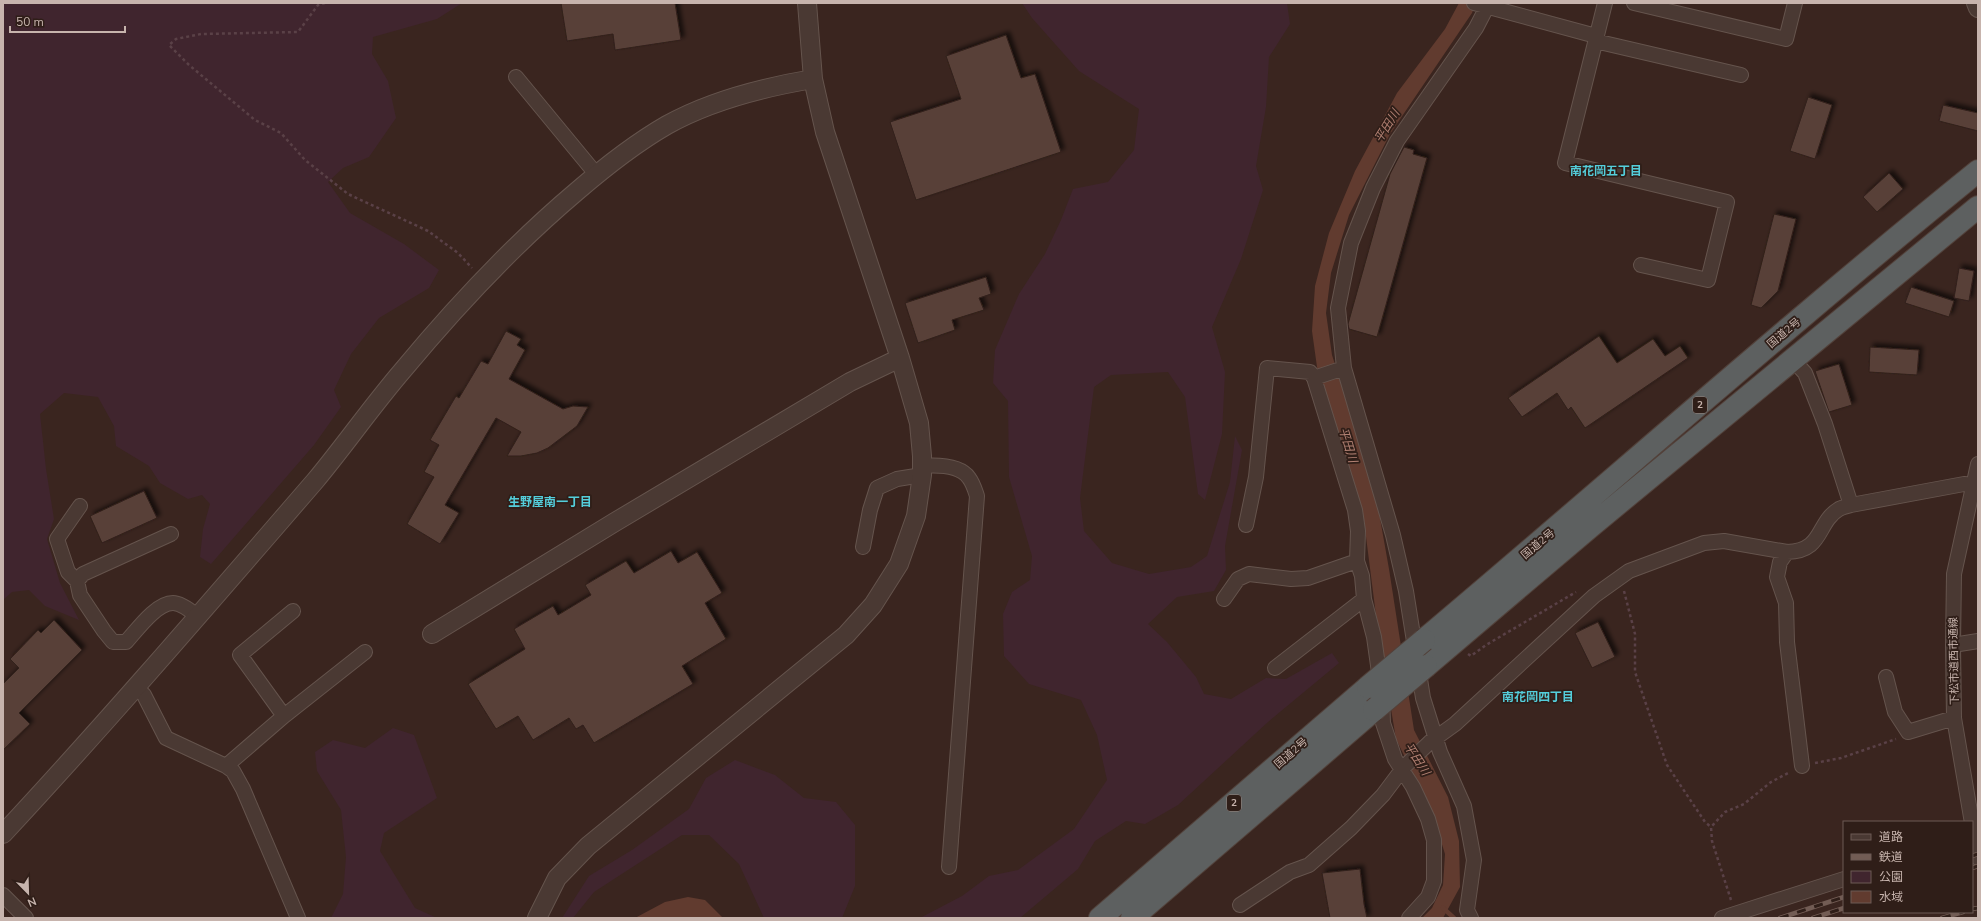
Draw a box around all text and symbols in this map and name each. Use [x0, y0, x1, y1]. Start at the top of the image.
scale bar [10, 8, 125, 34]
text: 50 m [16, 14, 44, 30]
water label: 平田川 [1371, 105, 1404, 146]
district label: 南花岡五丁目 [1570, 163, 1642, 179]
street label: 国道2号 [1764, 315, 1804, 351]
road number: 2 [1693, 397, 1707, 413]
water label: 平田川 [1335, 425, 1361, 466]
district label: 生野屋南一丁目 [508, 494, 592, 510]
street label: 国道2号 [1518, 526, 1558, 562]
street label: 下松市道西市通線 [1946, 617, 1962, 705]
district label: 南花岡四丁目 [1502, 689, 1574, 705]
street label: 国道2号 [1271, 734, 1311, 772]
water label: 平田川 [1400, 740, 1435, 780]
road number: 2 [1227, 795, 1241, 811]
legend [1843, 821, 1973, 913]
text: 道路 [1879, 829, 1903, 845]
text: 鉄道 [1879, 849, 1903, 865]
text: 公園 [1879, 869, 1903, 885]
north arrow [8, 873, 48, 913]
text: 水域 [1879, 889, 1903, 905]
text: N [25, 893, 38, 910]

